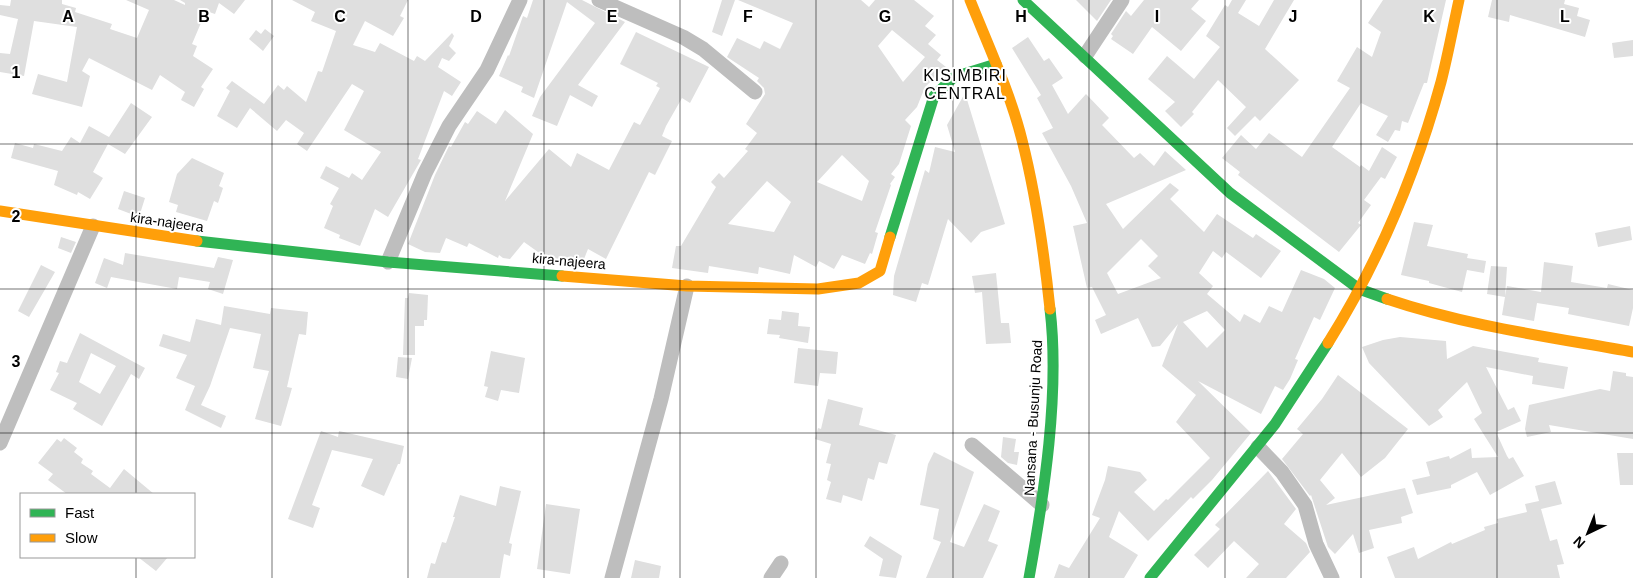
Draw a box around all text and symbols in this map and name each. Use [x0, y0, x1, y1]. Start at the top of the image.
text: A [62, 8, 74, 25]
text: B [198, 8, 210, 25]
text: C [334, 8, 346, 25]
text: D [470, 8, 482, 25]
text: E [607, 8, 618, 25]
text: F [743, 8, 753, 25]
text: G [879, 8, 891, 25]
text: H [1015, 8, 1027, 25]
text: I [1155, 8, 1159, 25]
text: J [1289, 8, 1297, 25]
text: K [1423, 8, 1435, 25]
text: L [1560, 8, 1570, 25]
text: 1 [12, 64, 21, 81]
district label: KISIMBIRI CENTRAL [923, 67, 1007, 102]
text: 2 [12, 208, 21, 225]
street label: kira-najeera [129, 209, 205, 235]
street label: kira-najeera [531, 250, 607, 272]
street label: Nansana - Busunju Road [1021, 339, 1045, 497]
text: 3 [12, 353, 21, 370]
legend [20, 493, 195, 558]
text: Fast [65, 504, 95, 521]
north arrow [1563, 508, 1613, 558]
text: Slow [65, 529, 98, 546]
text: N [1570, 533, 1588, 552]

